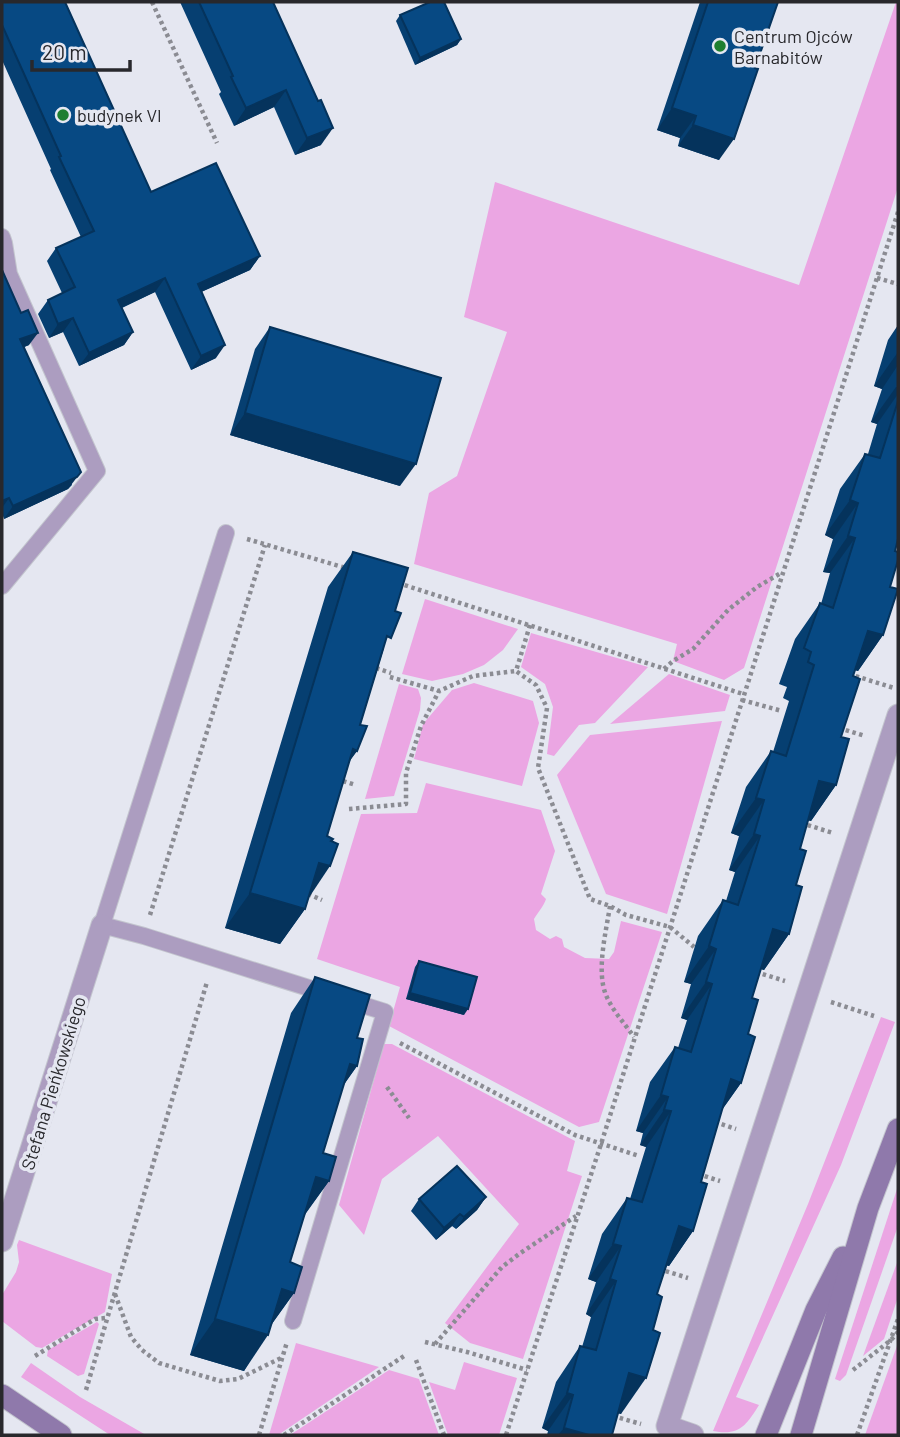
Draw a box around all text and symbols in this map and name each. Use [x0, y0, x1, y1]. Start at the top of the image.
place label: Centrum Ojców Barnabitów [734, 25, 853, 68]
scale bar [32, 28, 130, 72]
marker: Centrum Ojców Barnabitów [712, 38, 728, 54]
text: 20 m [42, 39, 87, 64]
place label: budynek VI [77, 104, 162, 126]
marker: budynek VI [55, 107, 71, 123]
street label: Stefana Pieńkowskiego [16, 994, 90, 1172]

